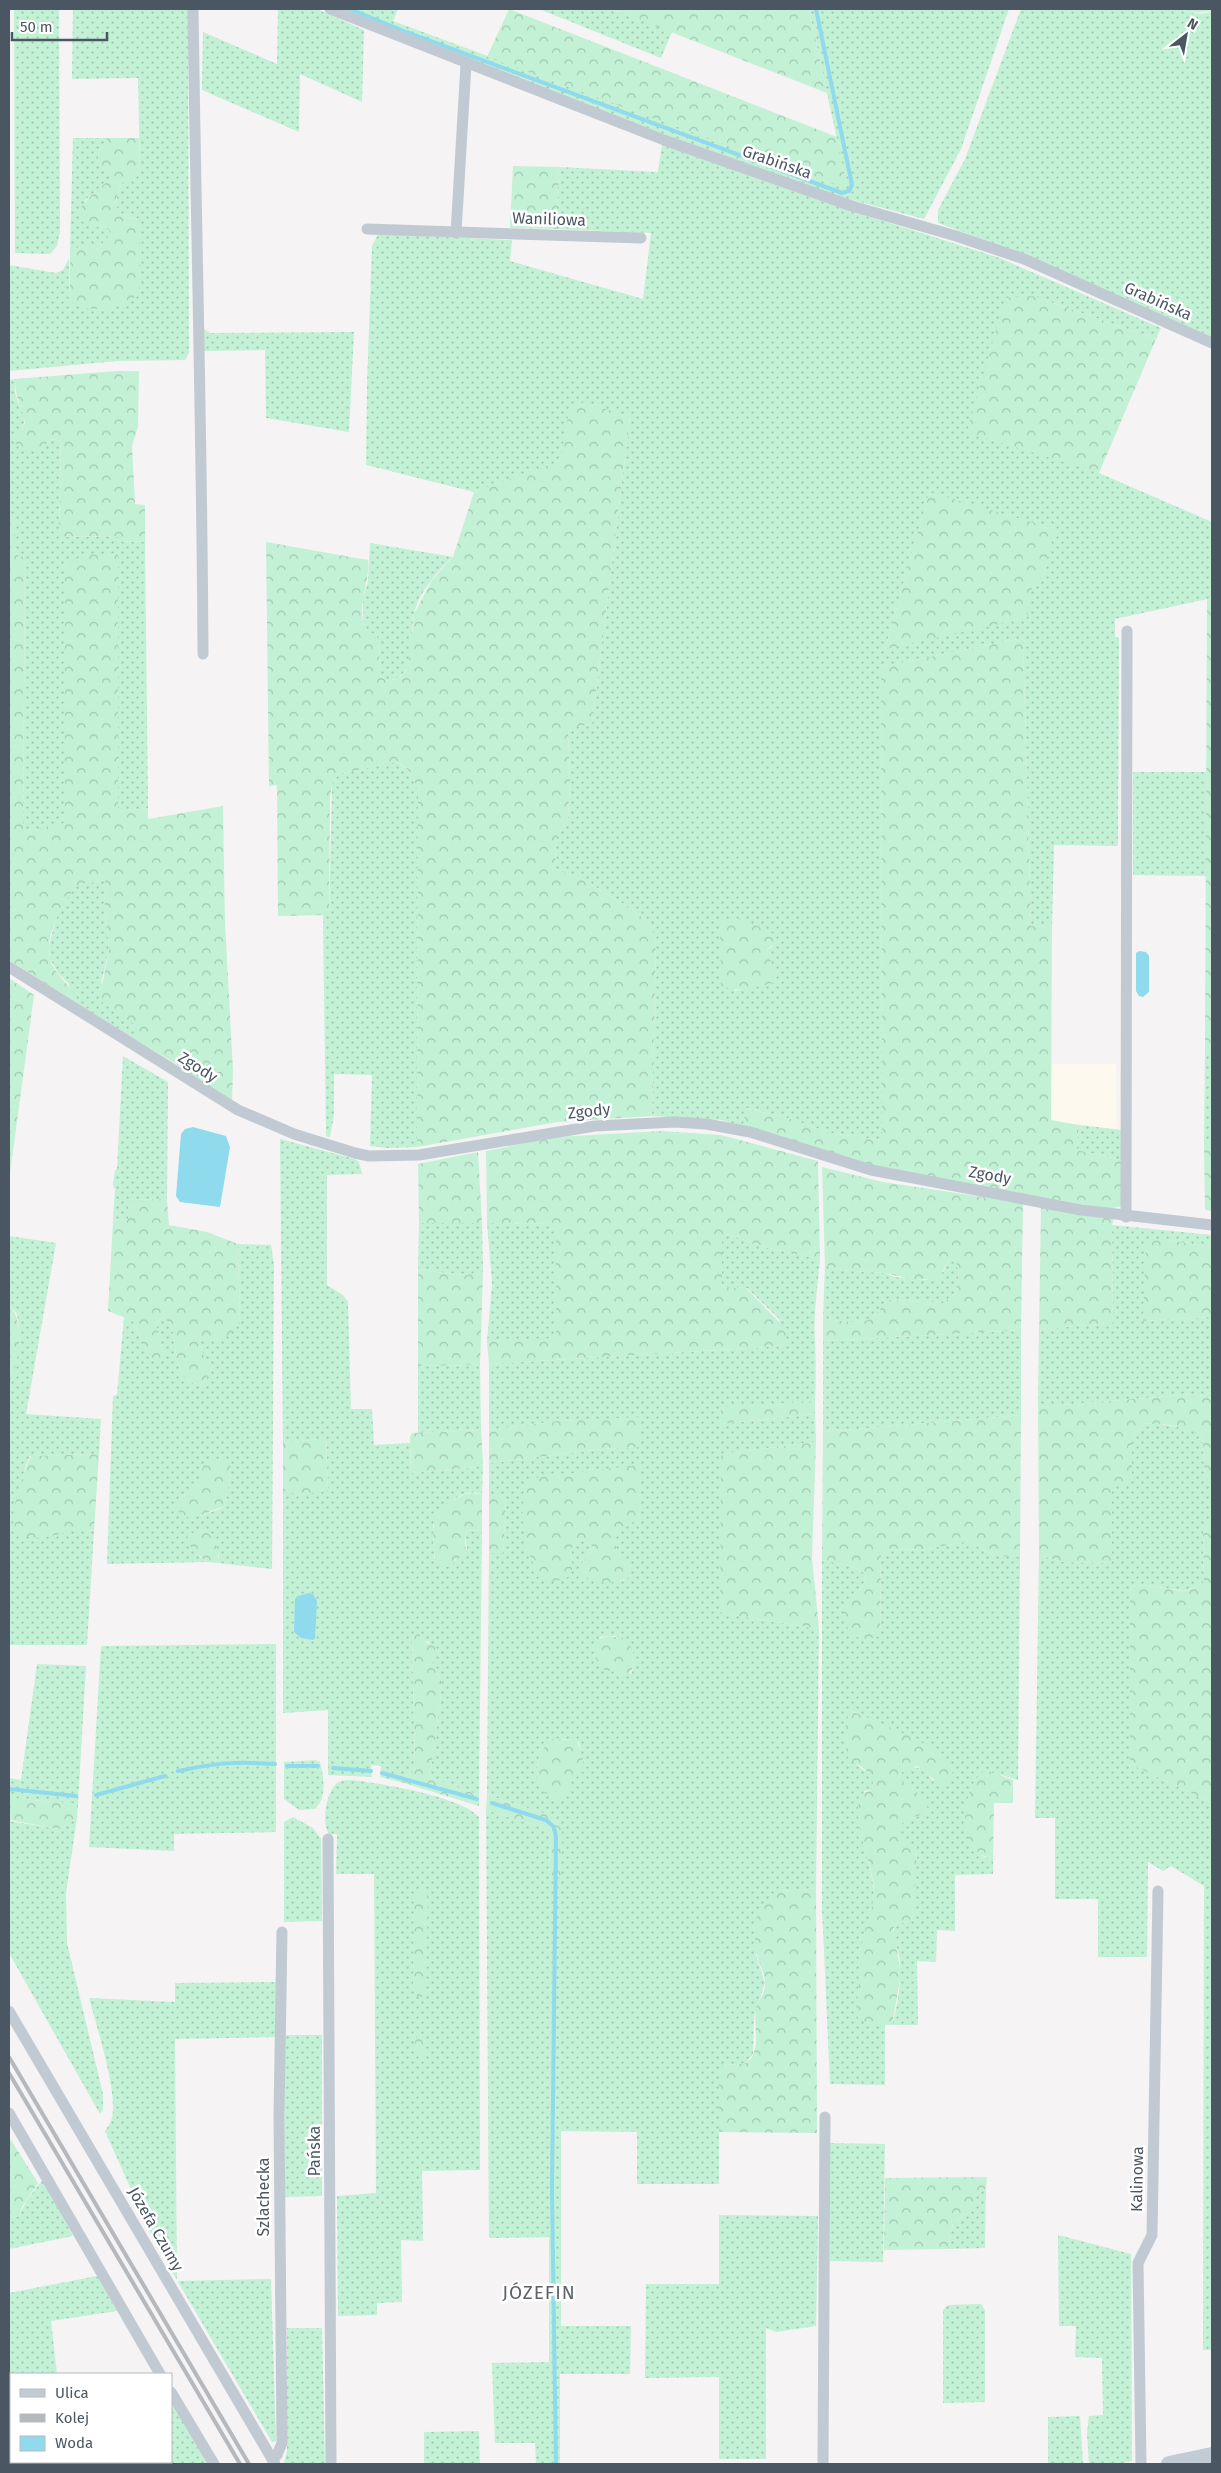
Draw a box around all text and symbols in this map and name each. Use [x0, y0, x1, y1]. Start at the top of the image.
scale bar [12, 10, 108, 42]
north arrow [1161, 10, 1211, 60]
text: N [1184, 15, 1201, 34]
text: 50 m [20, 18, 53, 36]
street label: Grabińska [740, 141, 814, 183]
street label: Waniliowa [512, 208, 586, 230]
street label: Grabińska [1121, 278, 1195, 324]
street label: Zgody [175, 1048, 221, 1086]
street label: Zgody [567, 1099, 611, 1123]
street label: Zgody [967, 1162, 1013, 1188]
street label: Pańska [305, 2126, 324, 2176]
street label: Kalinowa [1127, 2146, 1147, 2212]
street label: Szlachecka [254, 2158, 273, 2236]
street label: Józefa Czumy [124, 2183, 188, 2275]
district label: JÓZEFIN [502, 2281, 576, 2304]
legend [10, 2373, 172, 2463]
text: Ulica [55, 2384, 89, 2402]
text: Kolej [55, 2409, 89, 2427]
text: Woda [55, 2434, 93, 2452]

